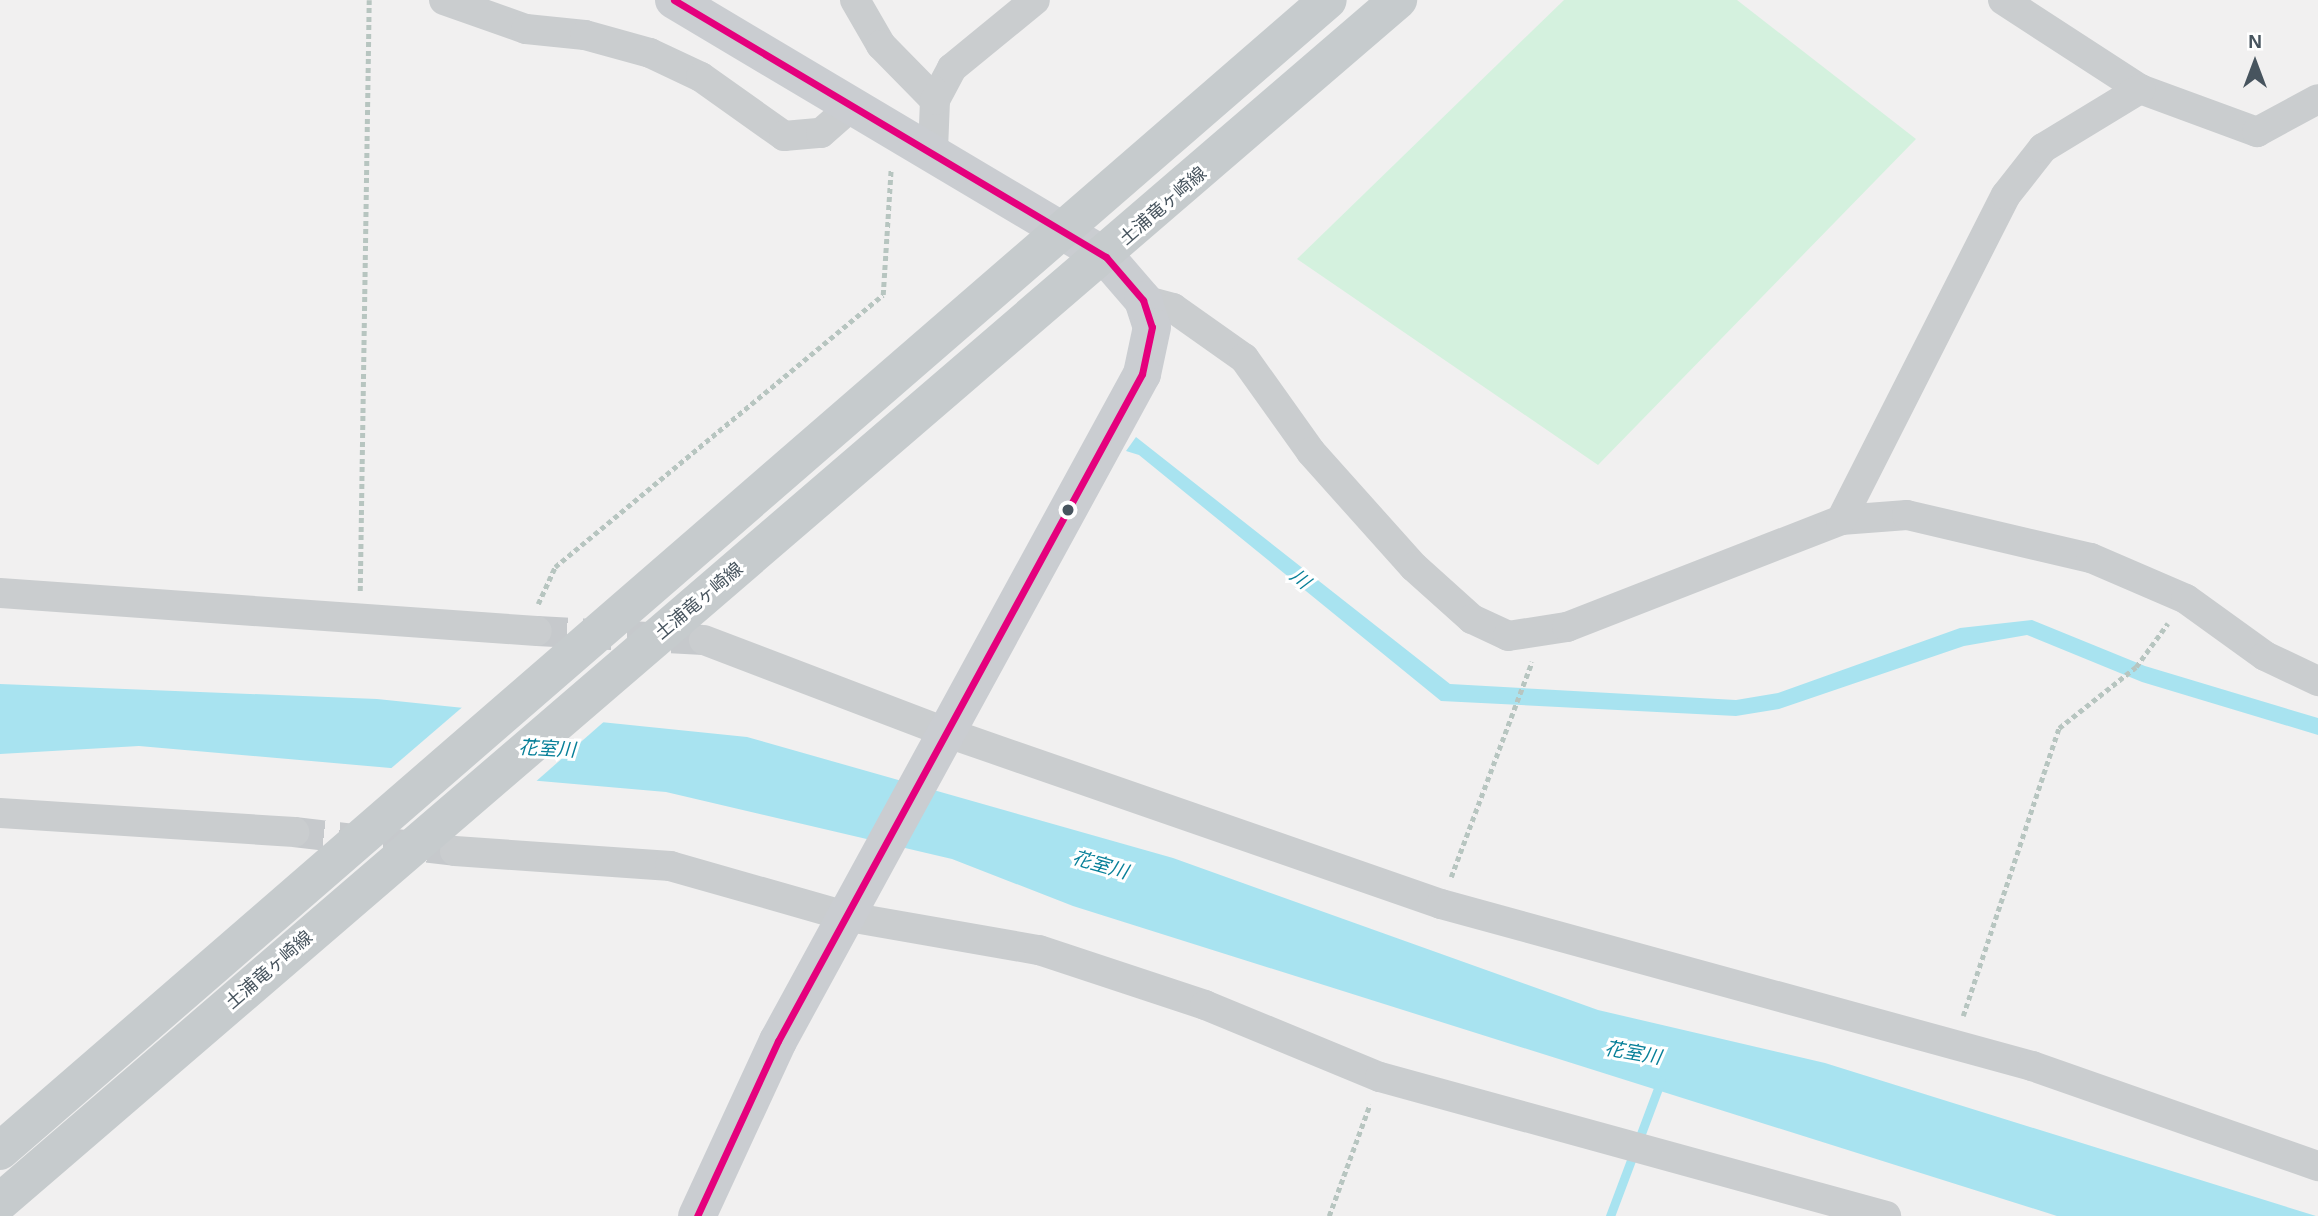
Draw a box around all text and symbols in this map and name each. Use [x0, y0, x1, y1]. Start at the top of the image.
north arrow [2220, 28, 2290, 98]
text: N [2248, 31, 2262, 52]
street label: 土浦竜ヶ崎線 [1115, 162, 1211, 250]
unlabelled marker [1061, 503, 1075, 517]
street label: 土浦竜ヶ崎線 [651, 558, 747, 644]
water label: 川 [1285, 564, 1315, 594]
water label: 花室川 [518, 736, 576, 762]
water label: 花室川 [1069, 846, 1131, 884]
street label: 土浦竜ヶ崎線 [221, 926, 317, 1014]
water label: 花室川 [1603, 1037, 1663, 1069]

